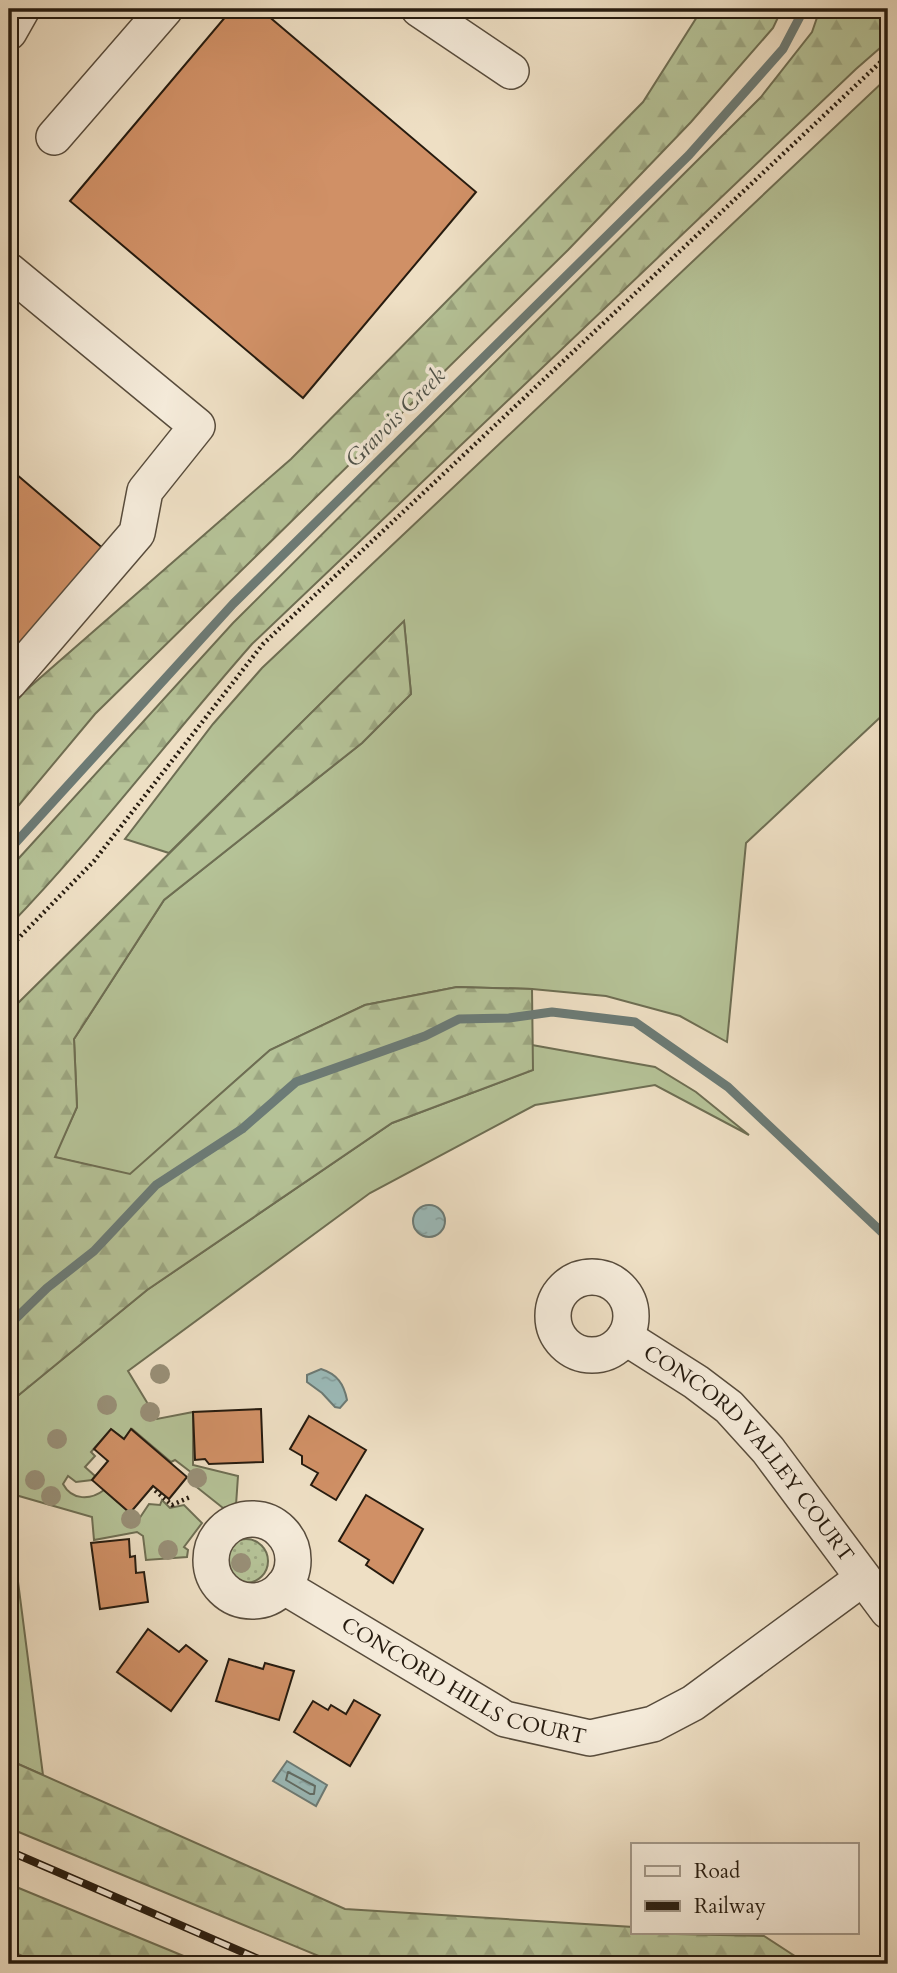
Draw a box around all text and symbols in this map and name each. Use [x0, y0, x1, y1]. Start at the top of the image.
water label: Gravois Creek [338, 360, 453, 474]
street label: CONCORD VALLEY COURT [638, 1338, 861, 1568]
street label: CONCORD HILLS COURT [336, 1610, 589, 1752]
legend [631, 1843, 858, 1934]
text: Road [694, 1857, 740, 1886]
text: Railway [694, 1892, 766, 1921]

